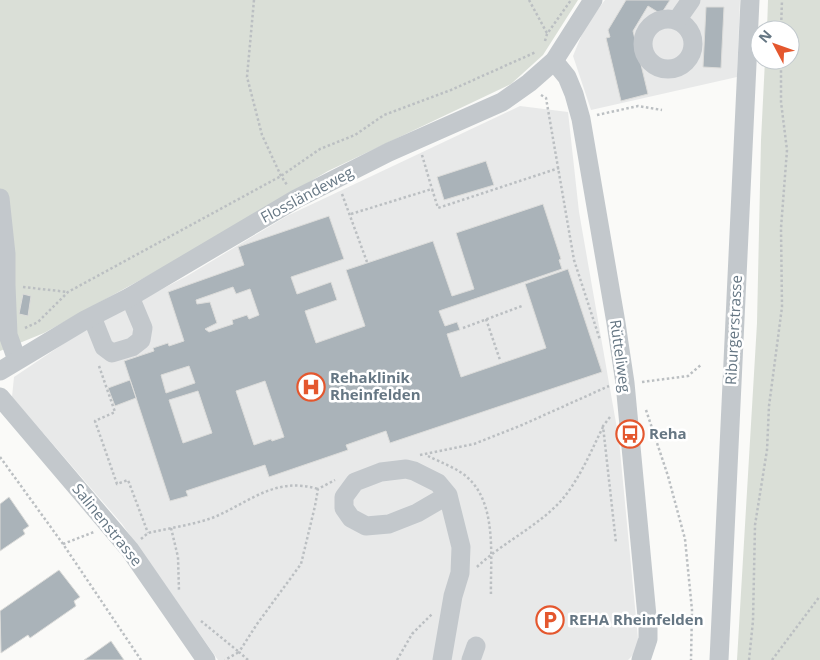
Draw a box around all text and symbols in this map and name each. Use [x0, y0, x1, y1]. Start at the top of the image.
north arrow [750, 20, 800, 70]
text: N [754, 26, 776, 47]
street label: Flossländeweg [257, 161, 356, 227]
street label: Riburgerstrasse [720, 275, 746, 385]
street label: Rütteliweg [606, 318, 636, 394]
place label: Rehaklinik Rheinfelden [330, 367, 421, 404]
hospital icon: Rehaklinik Rheinfelden [296, 372, 326, 402]
bus stop icon: Reha [615, 419, 645, 449]
place label: Reha [649, 423, 687, 443]
street label: Salinenstrasse [68, 479, 147, 570]
parking icon: REHA Rheinfelden [535, 605, 565, 635]
place label: REHA Rheinfelden [569, 609, 704, 629]

